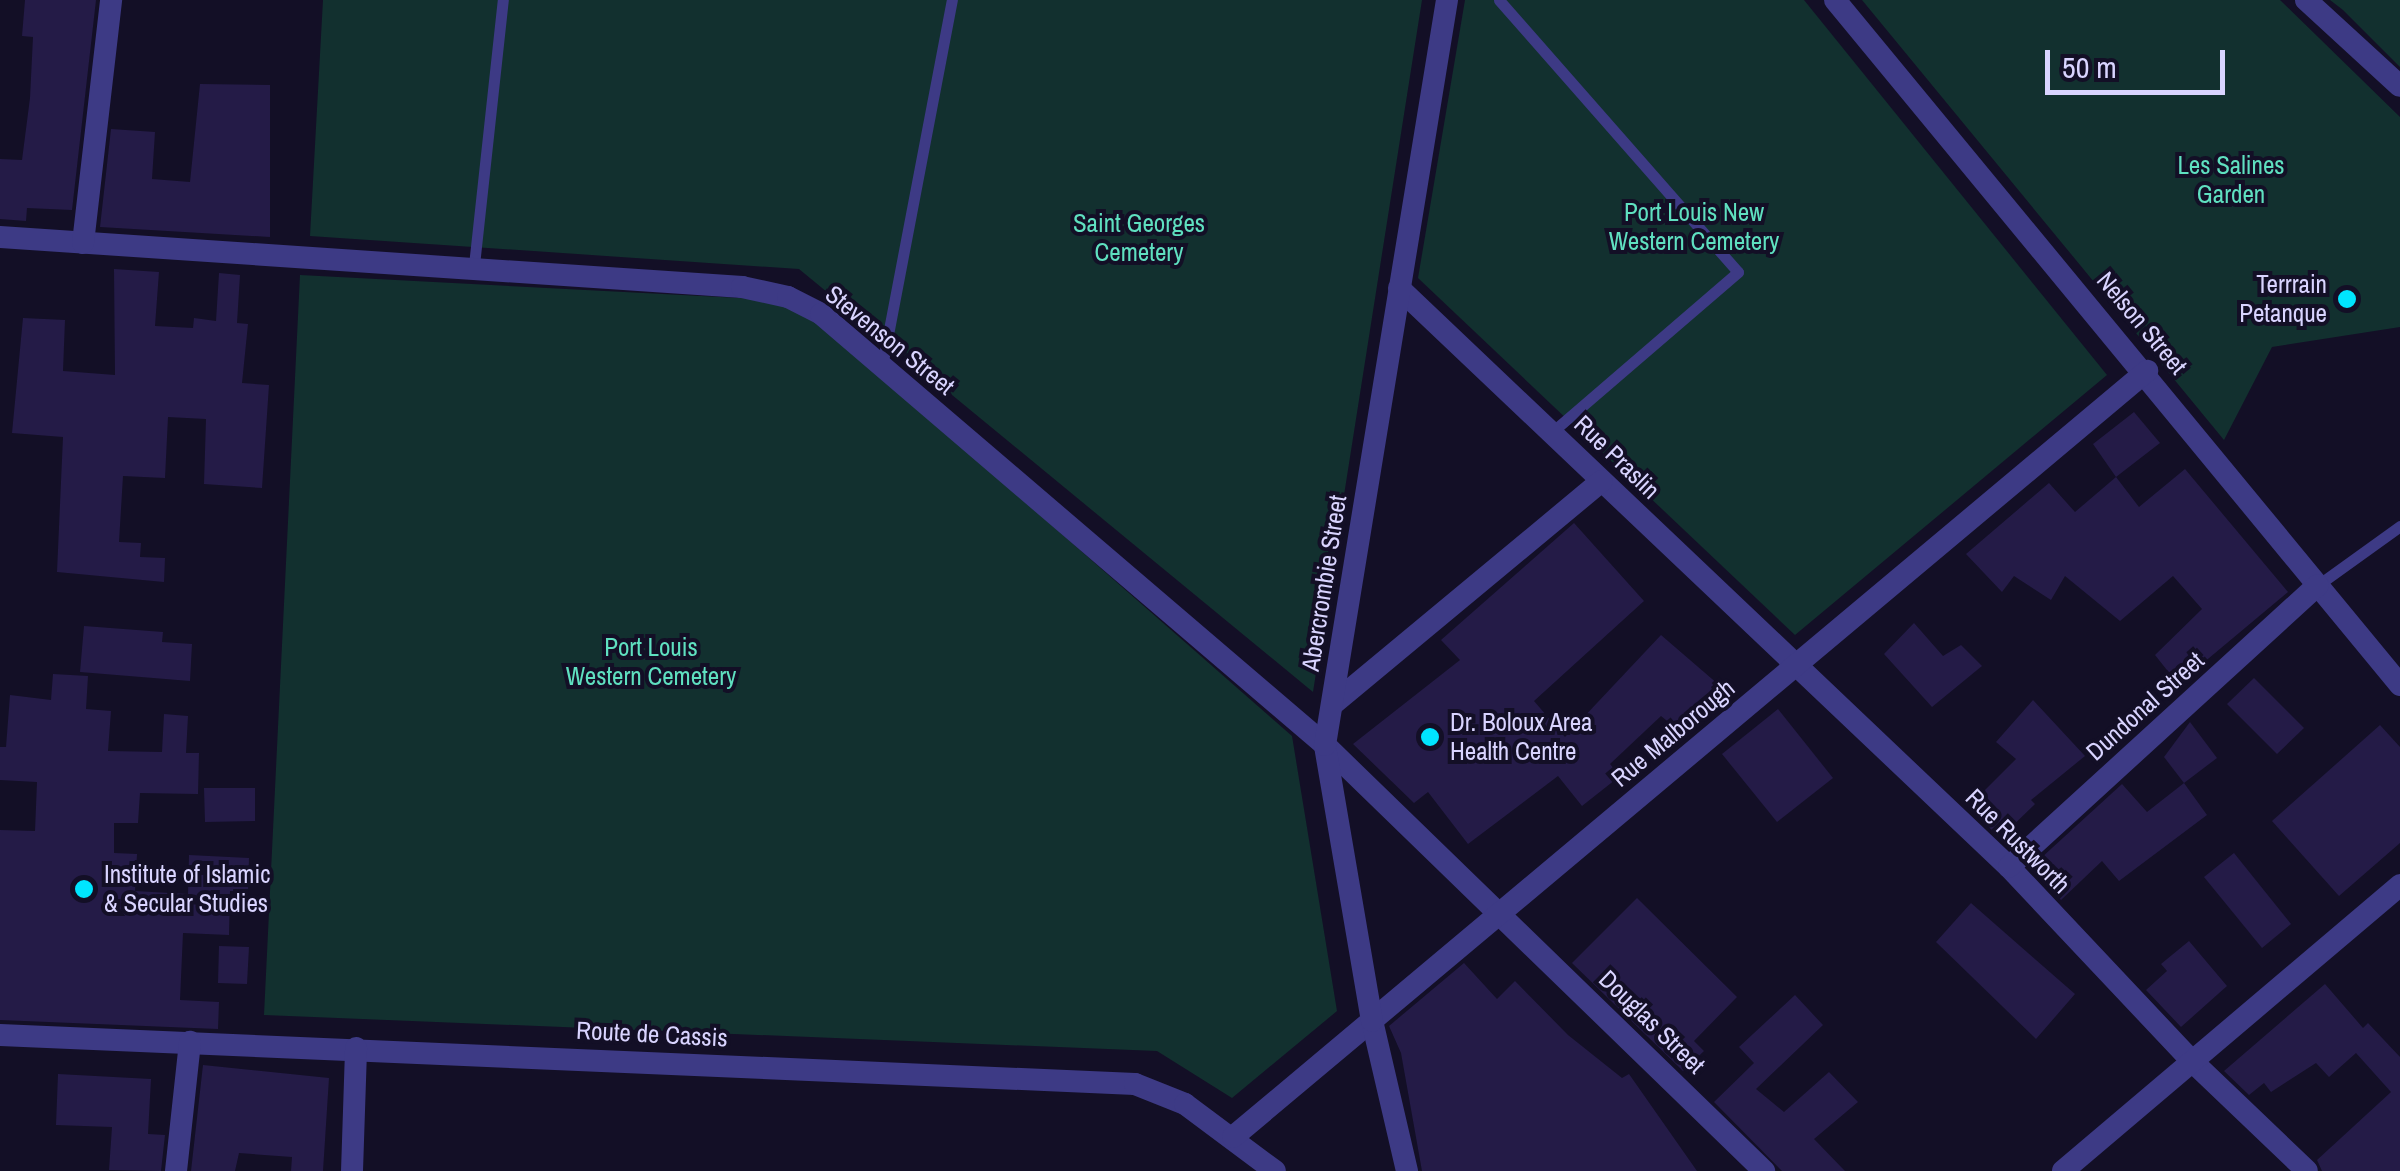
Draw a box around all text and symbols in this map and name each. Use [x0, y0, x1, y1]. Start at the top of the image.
scale bar [2050, 30, 2230, 92]
text: 50 m [2062, 47, 2117, 87]
park label: Les Salines Garden [2177, 151, 2285, 210]
park label: Port Louis New Western Cemetery [1609, 198, 1779, 257]
park label: Saint Georges Cemetery [1073, 209, 1205, 268]
street label: Nelson Street [2091, 266, 2193, 380]
place label: Terrrain Petanque [2239, 270, 2327, 329]
street label: Stevenson Street [819, 279, 961, 401]
marker: Terrrain Petanque [2336, 288, 2358, 310]
street label: Rue Praslin [1568, 409, 1666, 505]
street label: Abercrombie Street [1295, 493, 1353, 673]
park label: Port Louis Western Cemetery [566, 633, 736, 692]
street label: Dundonal Street [2080, 645, 2210, 767]
street label: Rue Malborough [1605, 673, 1741, 793]
place label: Dr. Boloux Area Health Centre [1450, 708, 1594, 767]
marker: Dr. Boloux Area Health Centre [1419, 726, 1441, 748]
street label: Rue Rustworth [1959, 782, 2077, 900]
place label: Institute of Islamic & Secular Studies [104, 860, 270, 919]
marker: Institute of Islamic & Secular Studies [73, 878, 95, 900]
street label: Douglas Street [1593, 964, 1711, 1080]
street label: Route de Cassis [576, 1015, 728, 1053]

